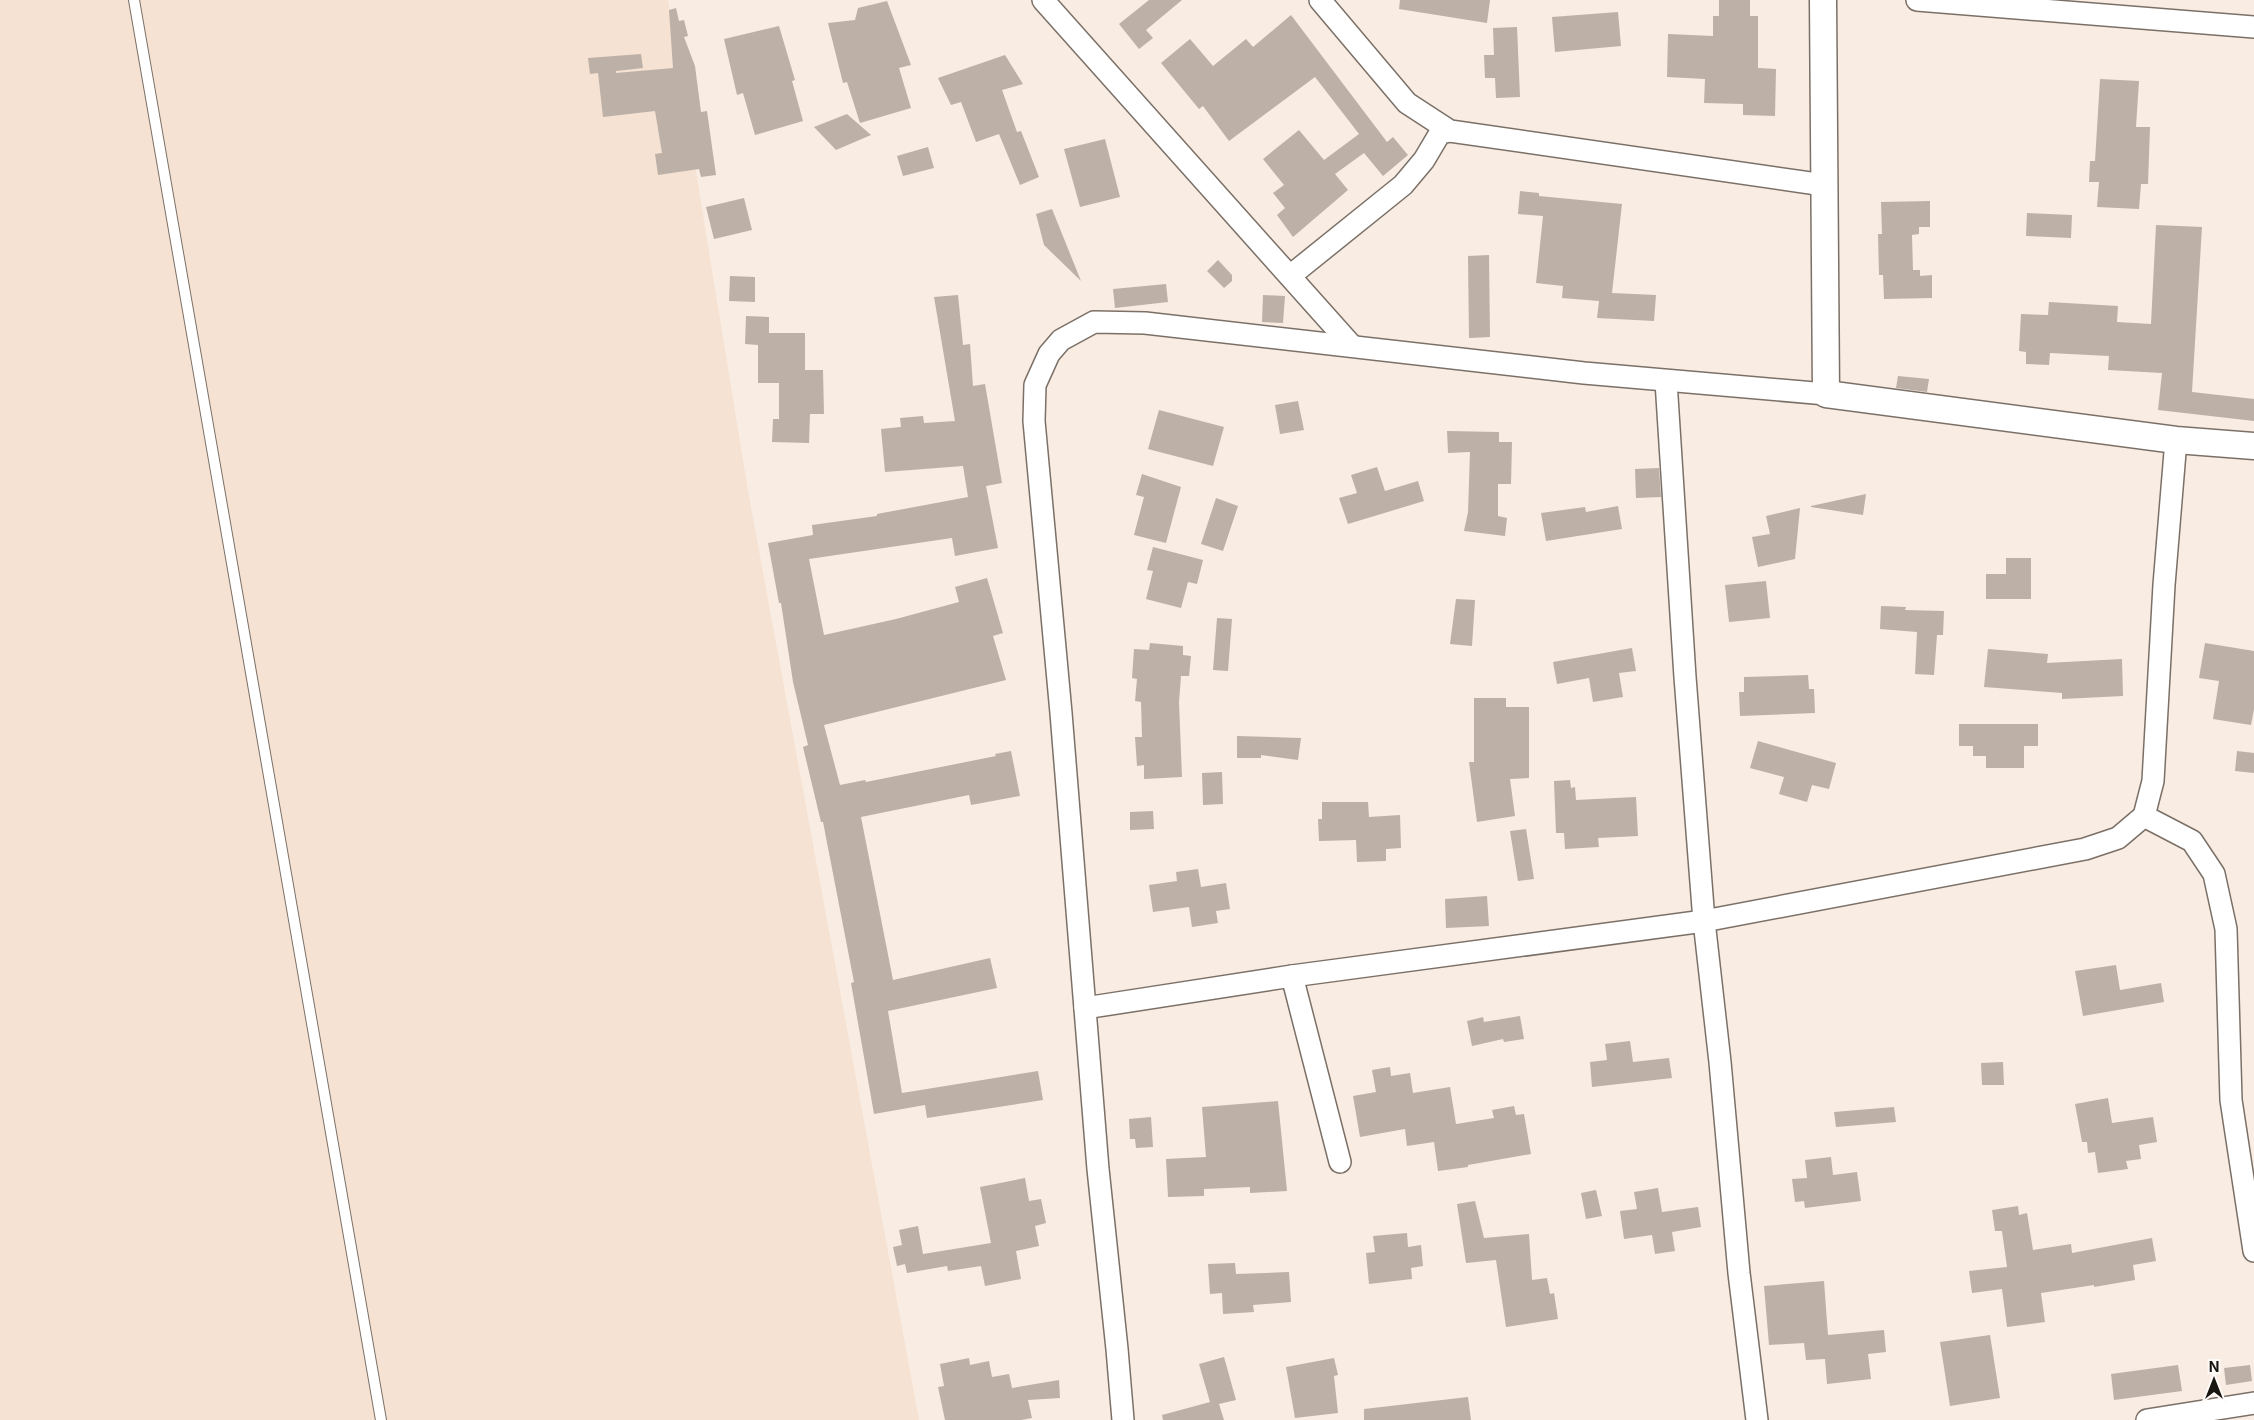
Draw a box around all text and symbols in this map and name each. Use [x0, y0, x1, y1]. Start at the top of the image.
north arrow [2189, 1355, 2239, 1405]
text: N [2209, 1358, 2219, 1375]

